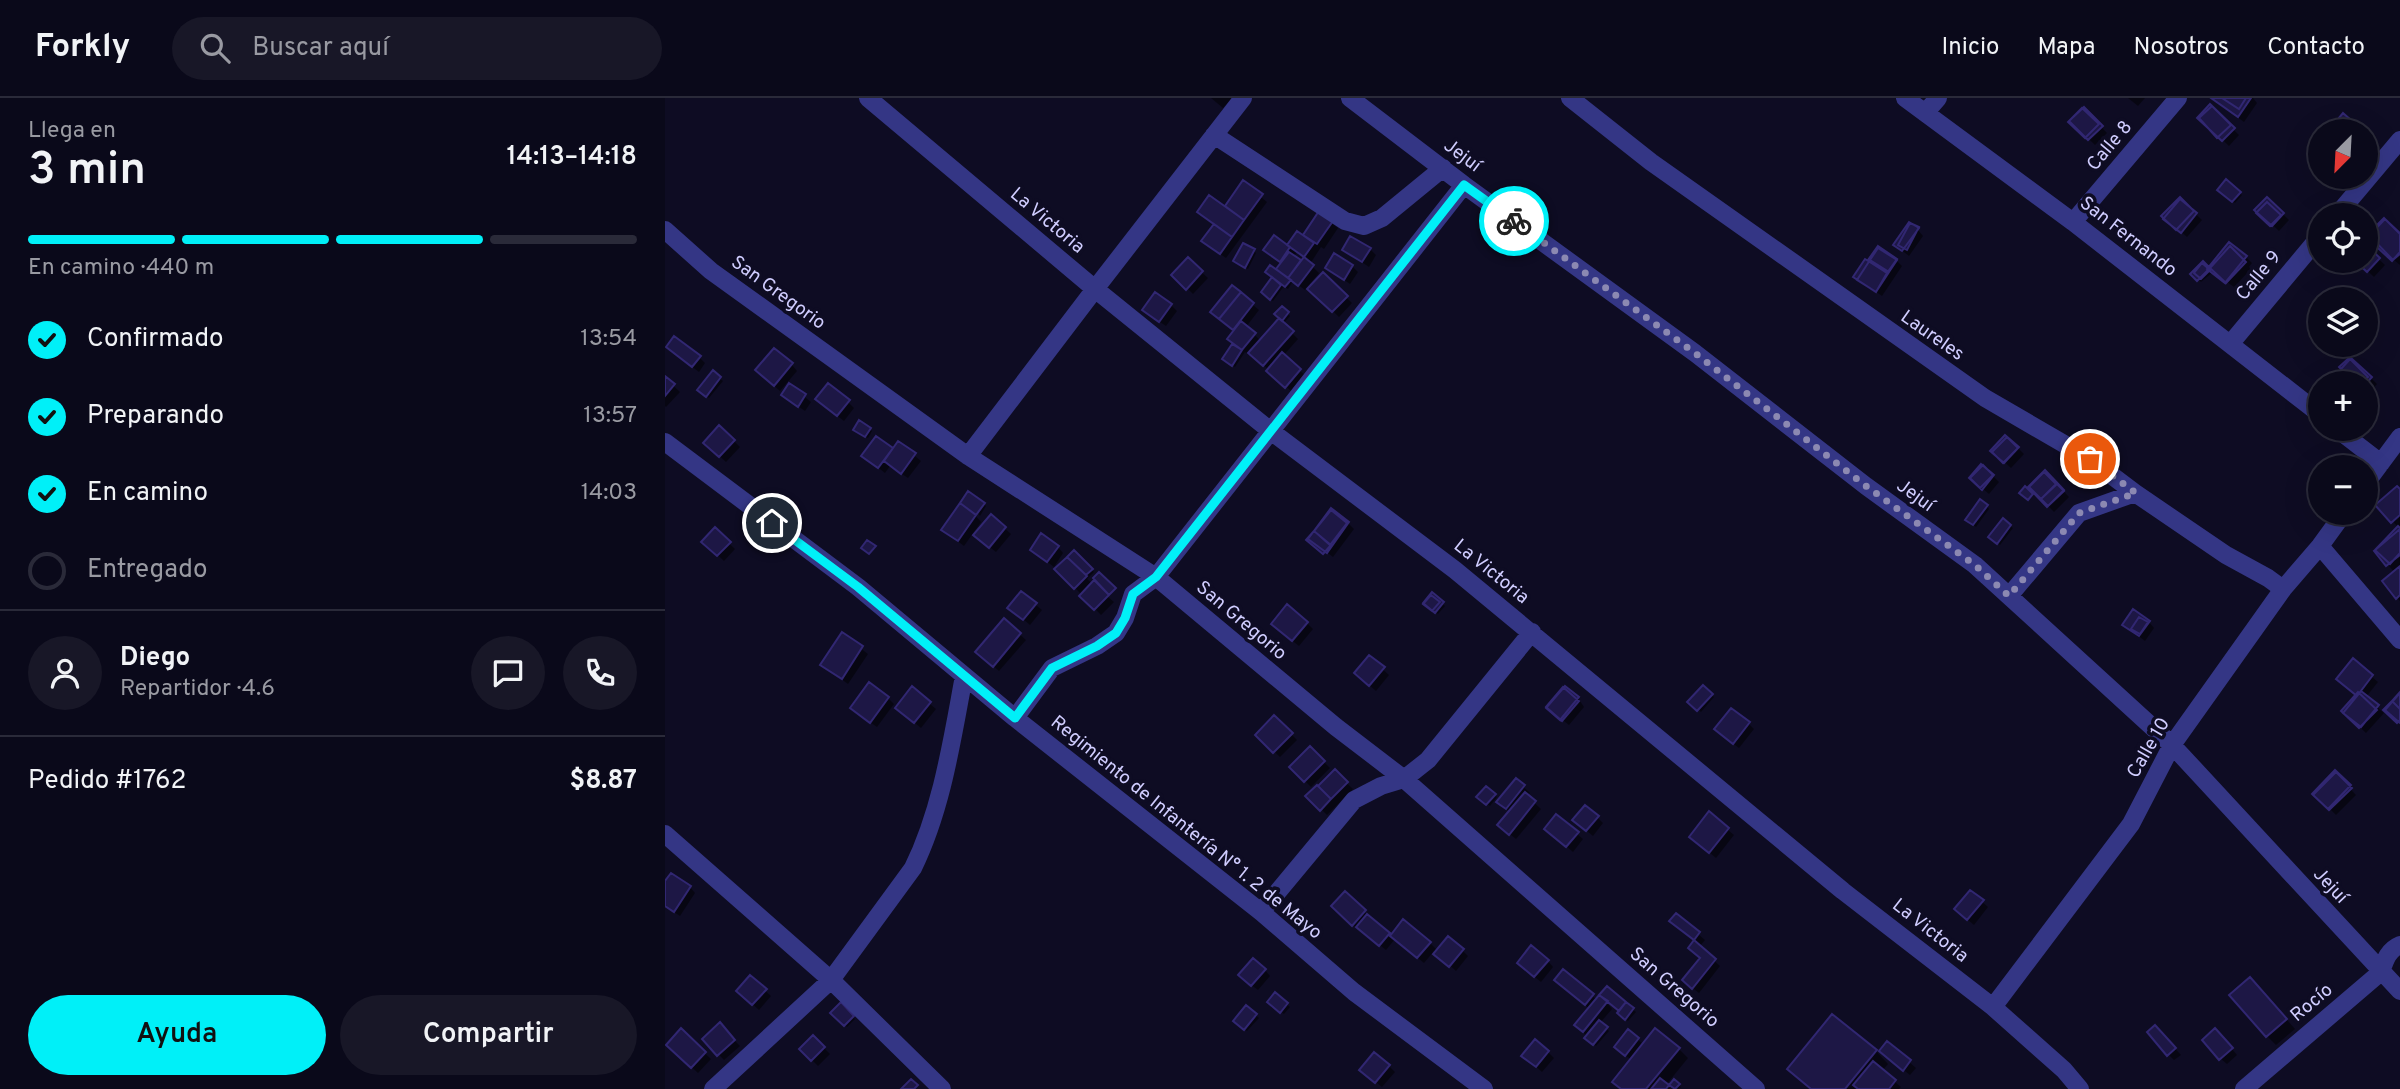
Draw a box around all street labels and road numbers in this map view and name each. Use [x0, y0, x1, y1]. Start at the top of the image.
street label: Calle 8 [2082, 116, 2138, 176]
street label: Jejuí [1438, 134, 1487, 179]
street label: La Victoria [1005, 183, 1089, 259]
street label: San Fernando [2075, 192, 2181, 282]
street label: Calle 9 [2231, 246, 2287, 306]
street label: San Gregorio [726, 251, 830, 335]
street label: Laureles [1895, 305, 1969, 367]
street label: Jejuí [1891, 474, 1940, 519]
street label: La Victoria [1448, 534, 1534, 610]
street label: San Gregorio [1191, 576, 1291, 666]
street label: Regimiento de Infantería N° 1. 2 de Mayo [1045, 711, 1327, 945]
street label: Calle 10 [2122, 713, 2176, 783]
street label: Jejuí [2307, 863, 2354, 911]
street label: La Victoria [1887, 894, 1973, 968]
street label: San Gregorio [1624, 942, 1724, 1034]
street label: Rocío [2286, 978, 2338, 1028]

